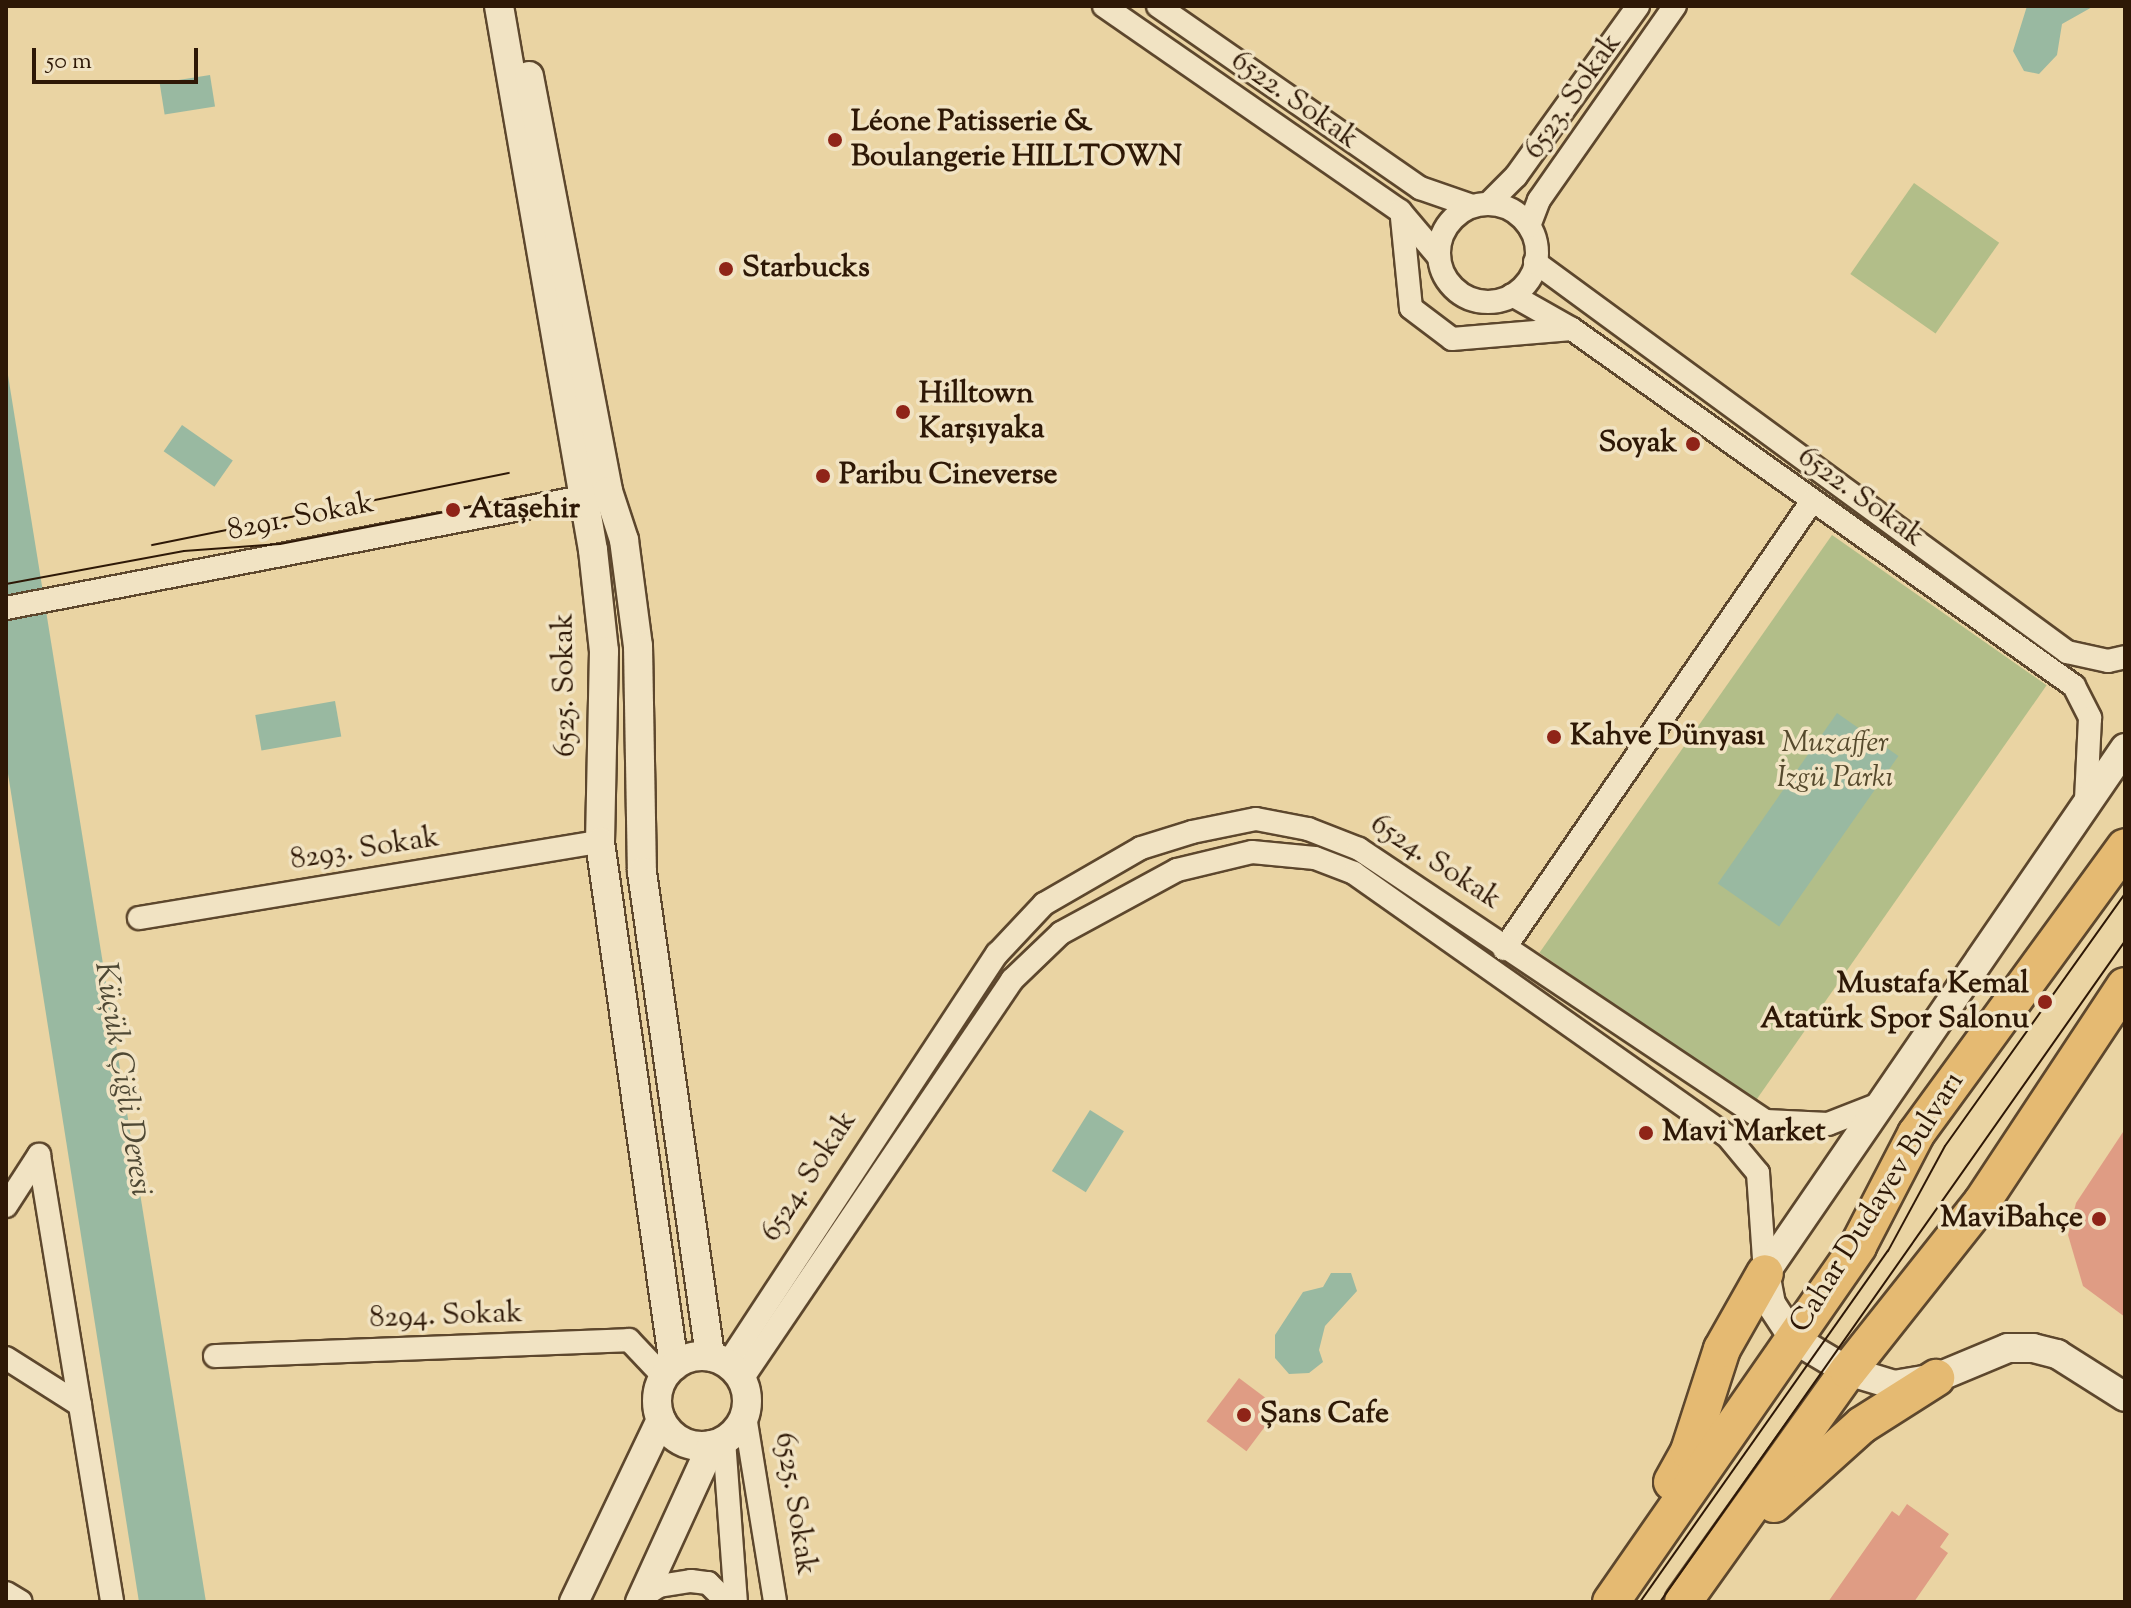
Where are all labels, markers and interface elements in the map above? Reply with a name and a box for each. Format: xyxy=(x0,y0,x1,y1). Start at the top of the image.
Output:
street label: 6523. Sokak xyxy=(1517,27,1631,167)
scale bar xyxy=(36,32,202,82)
street label: 6522. Sokak xyxy=(1223,44,1365,158)
text: 50 m xyxy=(46,45,92,79)
place label: Léone Patisserie & Boulangerie HILLTOWN xyxy=(851,105,1182,176)
marker: Léone Patisserie & Boulangerie HILLTOWN xyxy=(826,131,844,149)
place label: Starbucks xyxy=(742,251,870,287)
marker: Starbucks xyxy=(717,260,735,278)
place label: Hilltown Karşıyaka xyxy=(919,377,1044,448)
marker: Hilltown Karşıyaka xyxy=(894,403,912,421)
place label: Soyak xyxy=(1598,426,1677,462)
marker: Soyak xyxy=(1684,435,1702,453)
street label: 6522. Sokak xyxy=(1790,440,1930,556)
place label: Paribu Cineverse xyxy=(839,458,1058,494)
marker: Paribu Cineverse xyxy=(814,467,832,485)
street label: 8291. Sokak xyxy=(225,486,377,550)
place label: Ataşehir xyxy=(469,492,580,528)
marker: Ataşehir xyxy=(444,501,462,519)
street label: 6525. Sokak xyxy=(547,613,585,757)
place label: Kahve Dünyası xyxy=(1570,719,1765,755)
park label: Muzaffer İzgü Parkı xyxy=(1777,726,1893,796)
marker: Kahve Dünyası xyxy=(1545,728,1563,746)
street label: 6524. Sokak xyxy=(1363,807,1507,919)
street label: 8293. Sokak xyxy=(288,820,442,880)
water label: Küçük Çiğli Deresi xyxy=(85,959,159,1199)
place label: Mustafa Kemal Atatürk Spor Salonu xyxy=(1760,967,2029,1038)
marker: Mustafa Kemal Atatürk Spor Salonu xyxy=(2036,993,2054,1011)
street label: Cahar Dudayev Bulvarı xyxy=(1783,1066,1973,1340)
street label: 6524. Sokak xyxy=(754,1105,866,1249)
place label: Mavi Market xyxy=(1662,1115,1826,1151)
marker: Mavi Market xyxy=(1637,1124,1655,1142)
place label: MaviBahçe xyxy=(1940,1201,2083,1237)
marker: MaviBahçe xyxy=(2090,1210,2108,1228)
street label: 8294. Sokak xyxy=(369,1296,523,1338)
place label: Şans Cafe xyxy=(1260,1397,1389,1433)
marker: Şans Cafe xyxy=(1235,1406,1253,1424)
street label: 6525. Sokak xyxy=(765,1430,823,1578)

